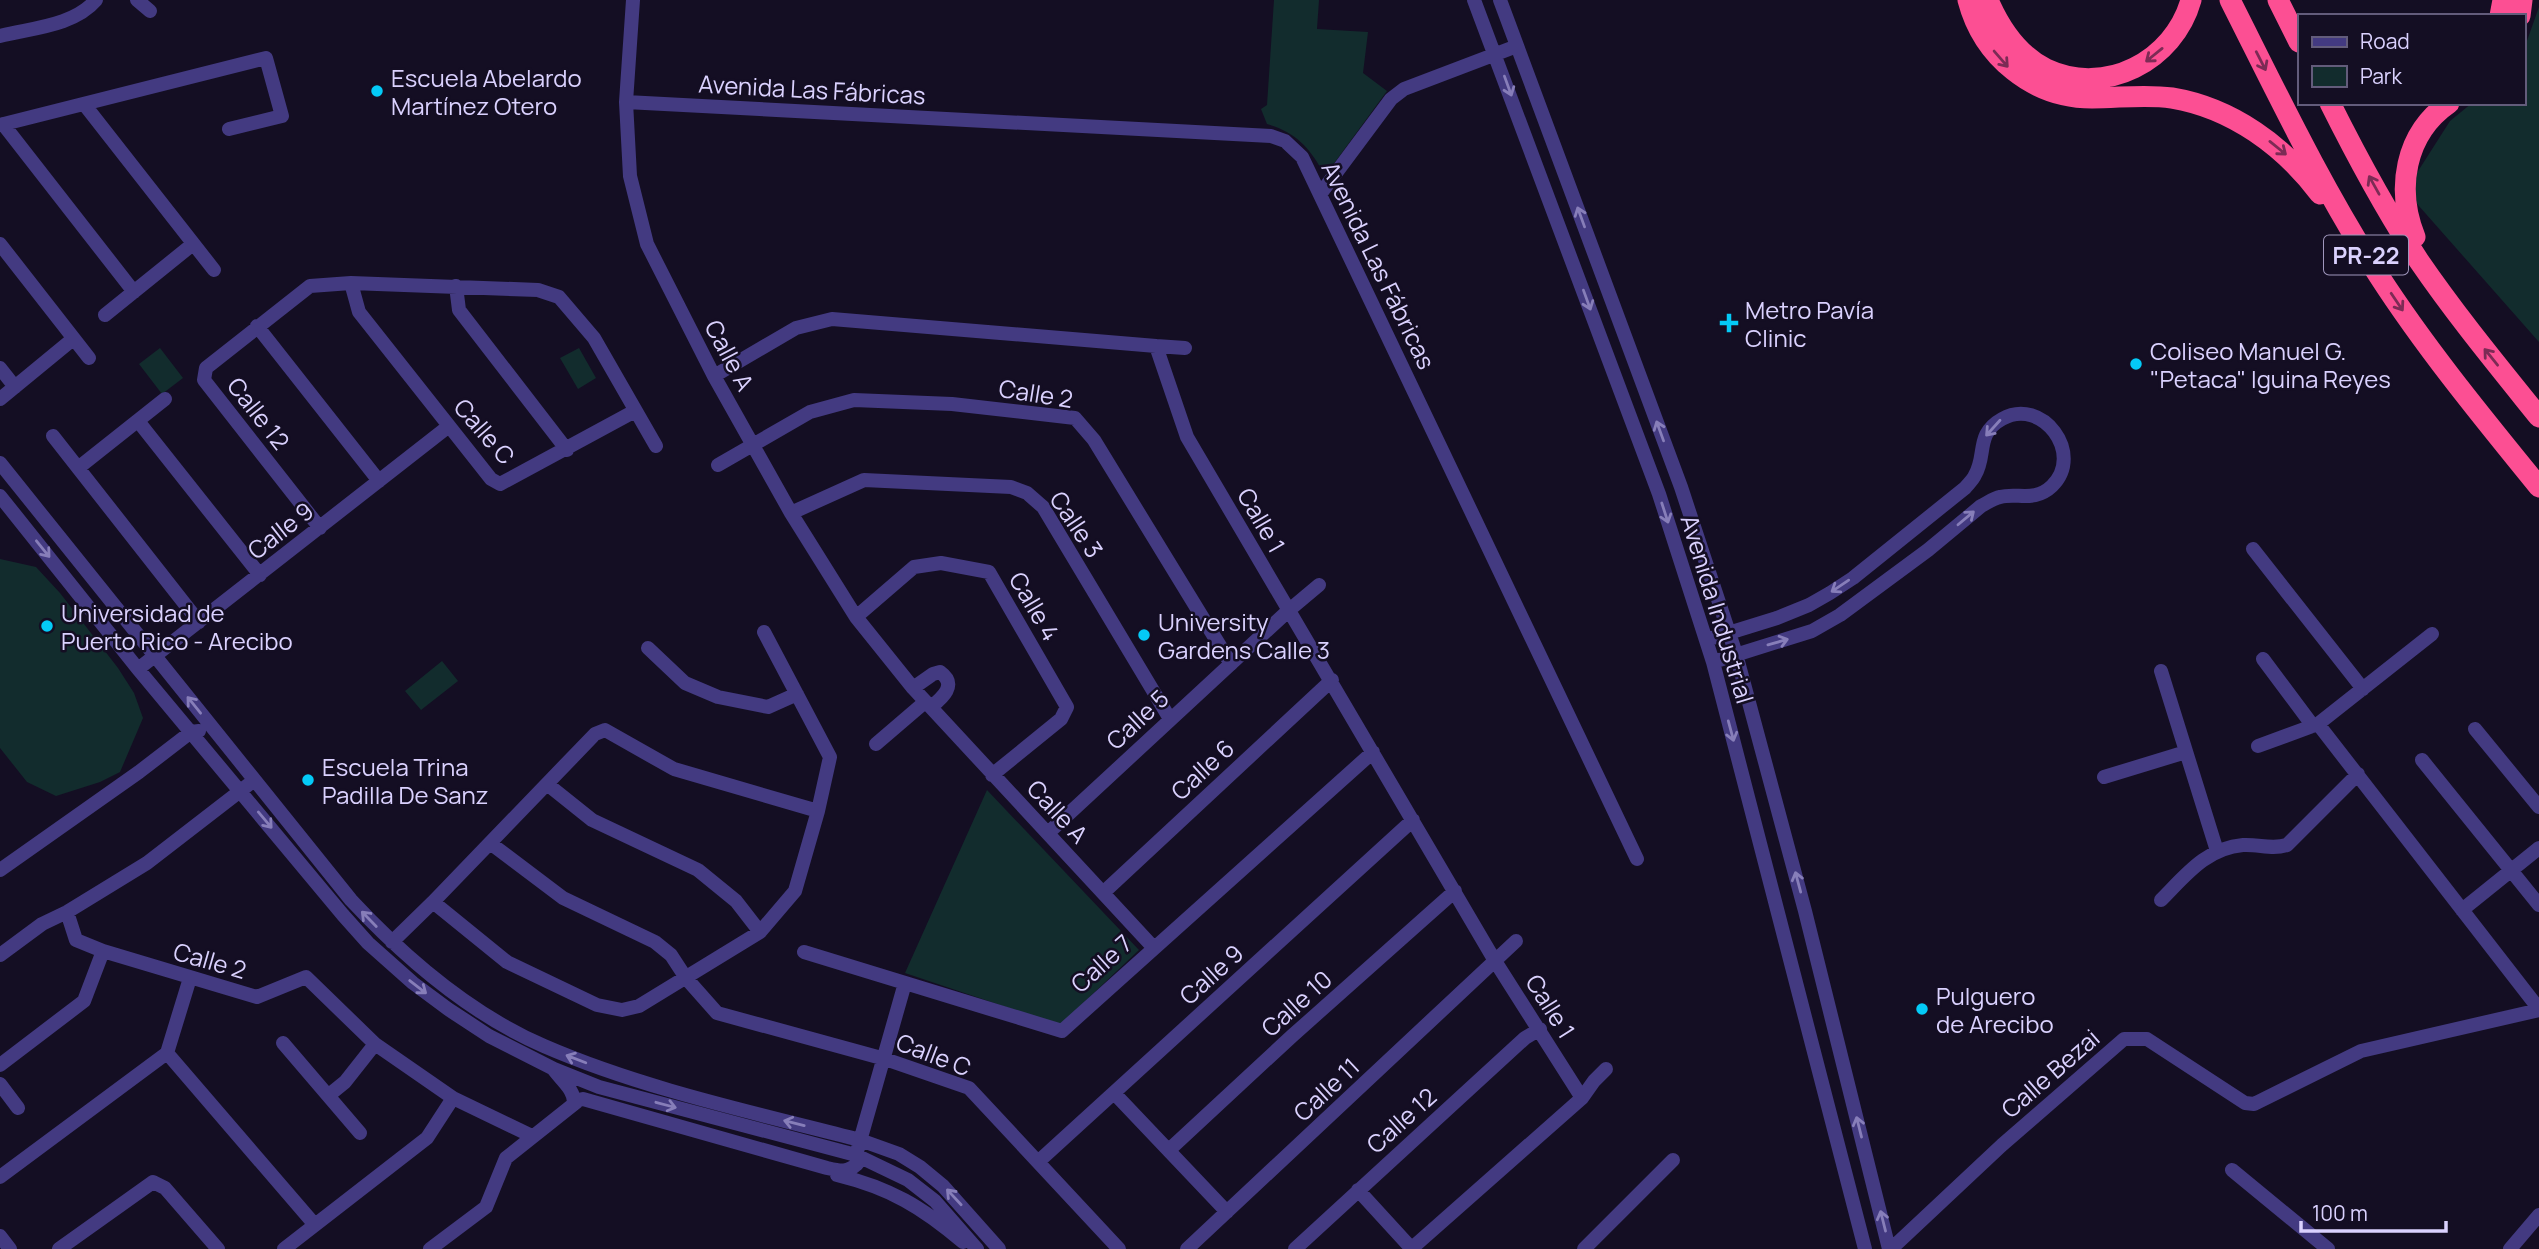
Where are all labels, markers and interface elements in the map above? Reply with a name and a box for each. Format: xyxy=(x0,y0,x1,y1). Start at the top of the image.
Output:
legend xyxy=(2298,14,2525,105)
text: Road xyxy=(2360,27,2410,55)
one-way arrow xyxy=(2145,48,2163,63)
one-way arrow xyxy=(1993,50,2009,68)
one-way arrow xyxy=(2255,50,2269,71)
place label: Escuela Abelardo Martínez Otero xyxy=(391,61,582,122)
text: Park xyxy=(2360,62,2402,90)
street label: Avenida Las Fábricas xyxy=(698,67,926,111)
one-way arrow xyxy=(1503,75,1515,97)
marker: Escuela Abelardo Martínez Otero xyxy=(369,83,385,99)
one-way arrow xyxy=(2268,141,2286,156)
street label: Avenida Las Fábricas xyxy=(1314,156,1444,374)
one-way arrow xyxy=(2366,175,2380,196)
one-way arrow xyxy=(1573,207,1586,229)
road number: PR-22 xyxy=(2324,236,2408,274)
one-way arrow xyxy=(1582,288,1594,310)
one-way arrow xyxy=(2389,292,2404,311)
place label: Metro Pavía Clinic xyxy=(1745,293,1874,354)
marker: Metro Pavía Clinic xyxy=(1719,313,1739,333)
street label: Calle A xyxy=(698,314,762,396)
place label: Coliseo Manuel G. "Petaca" Iguina Reyes xyxy=(2150,334,2391,395)
one-way arrow xyxy=(2483,349,2498,367)
marker: Coliseo Manuel G. "Petaca" Iguina Reyes xyxy=(2128,356,2144,372)
street label: Calle 12 xyxy=(220,370,298,456)
street label: Calle 2 xyxy=(997,371,1075,415)
street label: Calle C xyxy=(447,391,523,471)
one-way arrow xyxy=(1985,419,2002,436)
one-way arrow xyxy=(1652,420,1665,442)
street label: Calle 1 xyxy=(1230,481,1294,559)
street label: Calle 3 xyxy=(1043,484,1111,564)
street label: Calle 9 xyxy=(240,494,320,566)
one-way arrow xyxy=(1660,502,1672,524)
one-way arrow xyxy=(1957,510,1975,525)
street label: Avenida Industrial xyxy=(1674,511,1762,707)
one-way arrow xyxy=(35,540,50,558)
street label: Calle 4 xyxy=(1002,565,1068,647)
one-way arrow xyxy=(1831,580,1851,594)
place label: Universidad de Puerto Rico - Arecibo xyxy=(61,596,293,657)
place label: University Gardens Calle 3 xyxy=(1158,605,1330,666)
marker: Universidad de Puerto Rico - Arecibo xyxy=(39,618,55,634)
marker: University Gardens Calle 3 xyxy=(1136,627,1152,643)
one-way arrow xyxy=(1767,635,1789,648)
street label: Calle 5 xyxy=(1099,682,1175,756)
one-way arrow xyxy=(186,697,202,715)
one-way arrow xyxy=(1725,719,1738,742)
street label: Calle 6 xyxy=(1163,731,1241,807)
place label: Escuela Trina Padilla De Sanz xyxy=(322,750,488,811)
marker: Escuela Trina Padilla De Sanz xyxy=(300,772,316,788)
street label: Calle A xyxy=(1020,772,1096,850)
one-way arrow xyxy=(257,810,272,828)
one-way arrow xyxy=(1790,871,1803,893)
one-way arrow xyxy=(360,911,377,928)
street label: Calle 7 xyxy=(1063,926,1139,1000)
street label: Calle 2 xyxy=(170,934,250,986)
street label: Calle 9 xyxy=(1172,936,1250,1012)
street label: Calle 10 xyxy=(1254,962,1338,1044)
street label: Calle 1 xyxy=(1518,968,1584,1044)
one-way arrow xyxy=(409,979,427,994)
place label: Pulguero de Arecibo xyxy=(1936,979,2054,1040)
marker: Pulguero de Arecibo xyxy=(1914,1001,1930,1017)
street label: Calle Bezai xyxy=(1994,1021,2106,1125)
street label: Calle C xyxy=(892,1025,976,1083)
street label: Calle 11 xyxy=(1286,1050,1366,1128)
one-way arrow xyxy=(565,1051,587,1064)
street label: Calle 12 xyxy=(1359,1080,1443,1160)
one-way arrow xyxy=(654,1099,676,1112)
one-way arrow xyxy=(783,1116,806,1129)
one-way arrow xyxy=(1852,1116,1865,1139)
one-way arrow xyxy=(946,1189,963,1206)
scale bar xyxy=(2301,1190,2446,1234)
text: 100 m xyxy=(2312,1199,2368,1227)
one-way arrow xyxy=(1876,1210,1889,1233)

